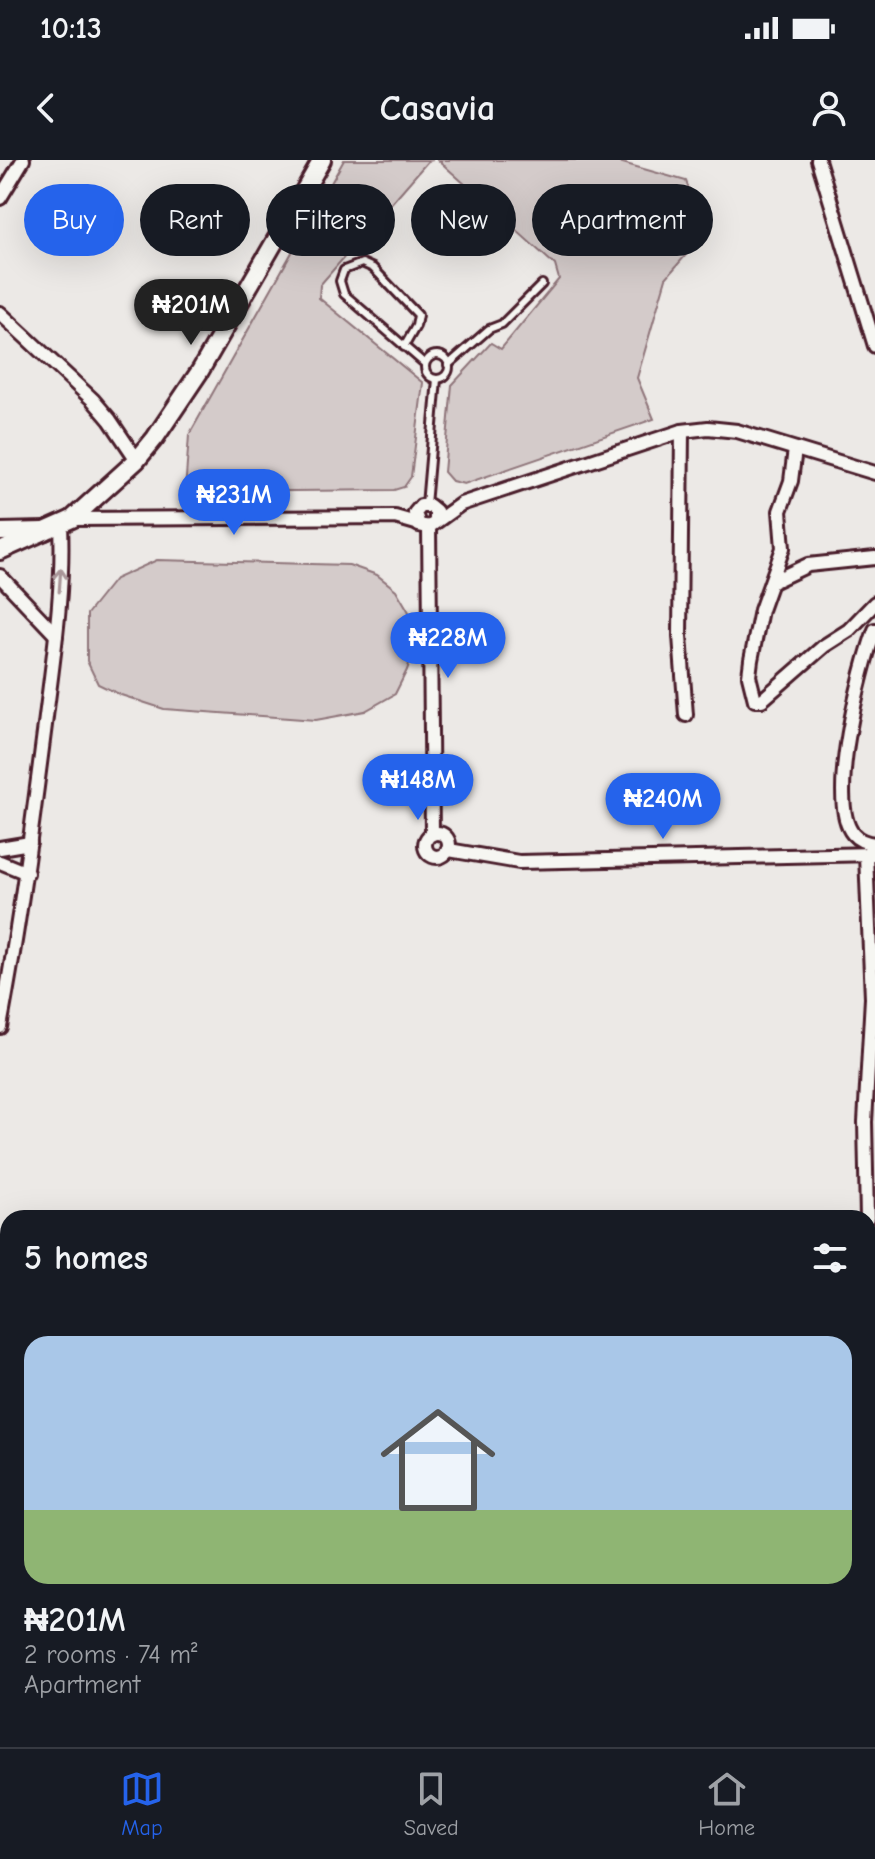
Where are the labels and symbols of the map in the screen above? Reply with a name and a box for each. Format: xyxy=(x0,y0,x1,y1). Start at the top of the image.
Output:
pin: ₦201M xyxy=(135,279,247,347)
pin: ₦231M xyxy=(178,469,290,537)
one-way arrow xyxy=(53,567,68,594)
pin: ₦228M xyxy=(392,612,504,680)
pin: ₦148M xyxy=(362,754,474,822)
pin: ₦240M xyxy=(607,773,719,841)

